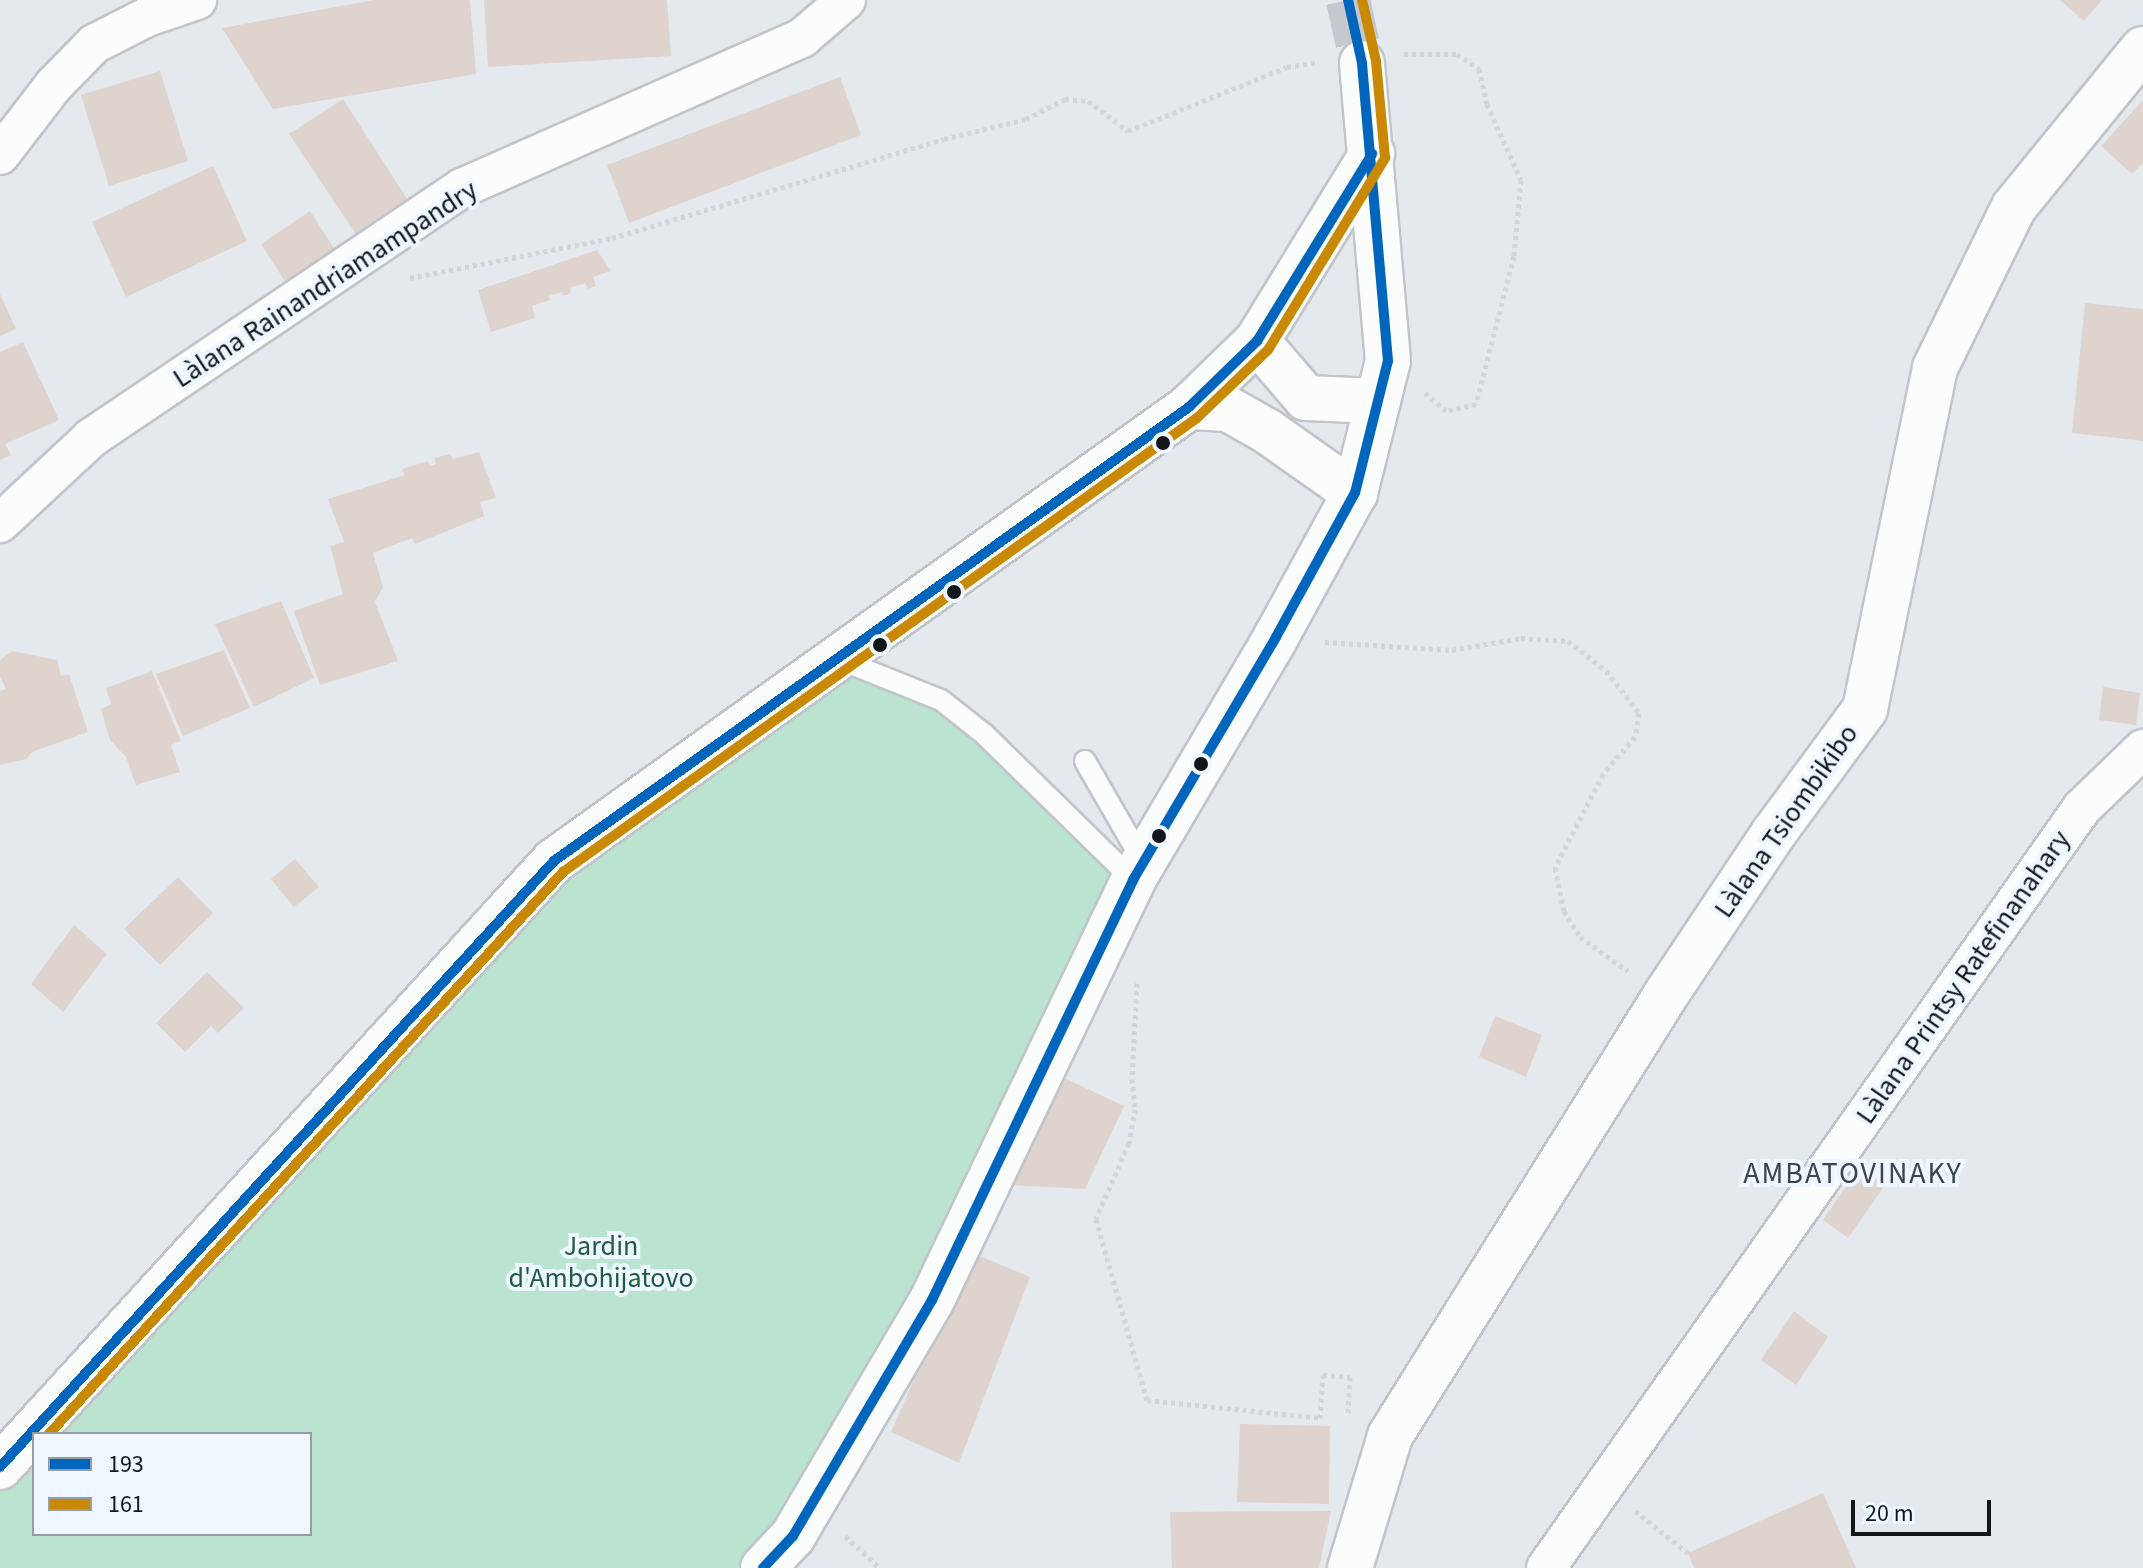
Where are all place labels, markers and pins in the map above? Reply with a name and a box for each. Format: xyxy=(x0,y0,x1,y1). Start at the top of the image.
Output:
unlabelled marker xyxy=(1155,435,1171,451)
unlabelled marker xyxy=(946,584,962,600)
unlabelled marker xyxy=(872,637,888,653)
unlabelled marker xyxy=(1193,756,1209,772)
unlabelled marker xyxy=(1151,828,1167,844)

